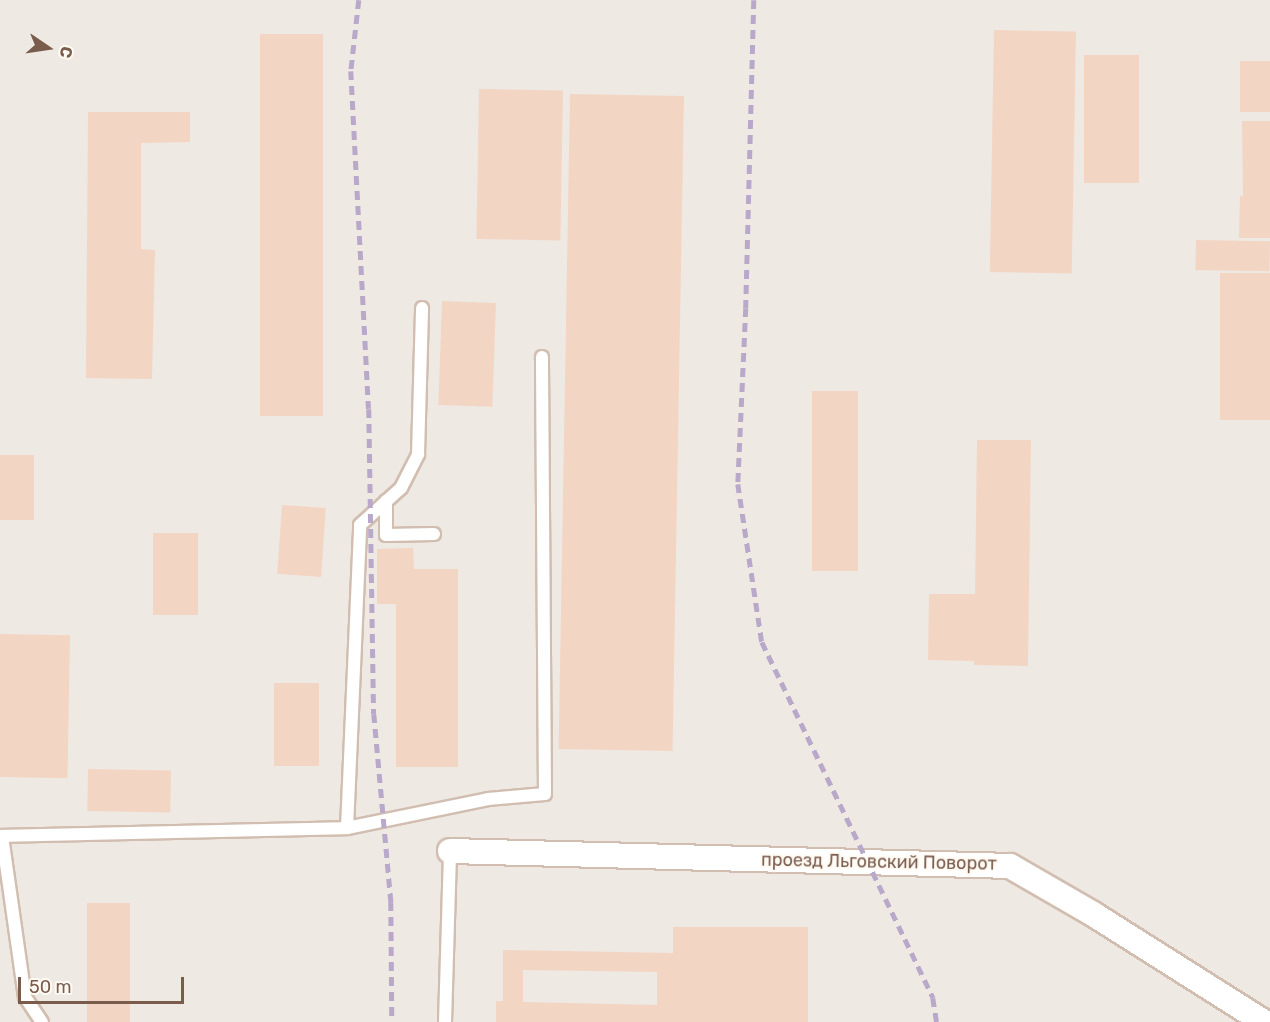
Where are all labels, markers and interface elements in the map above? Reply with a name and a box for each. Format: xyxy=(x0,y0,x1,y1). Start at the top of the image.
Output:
north arrow xyxy=(18,18,78,78)
text: С xyxy=(56,45,77,60)
street label: проезд Льговский Поворот xyxy=(761,849,997,875)
scale bar xyxy=(21,965,188,1003)
text: 50 m xyxy=(29,976,72,998)

